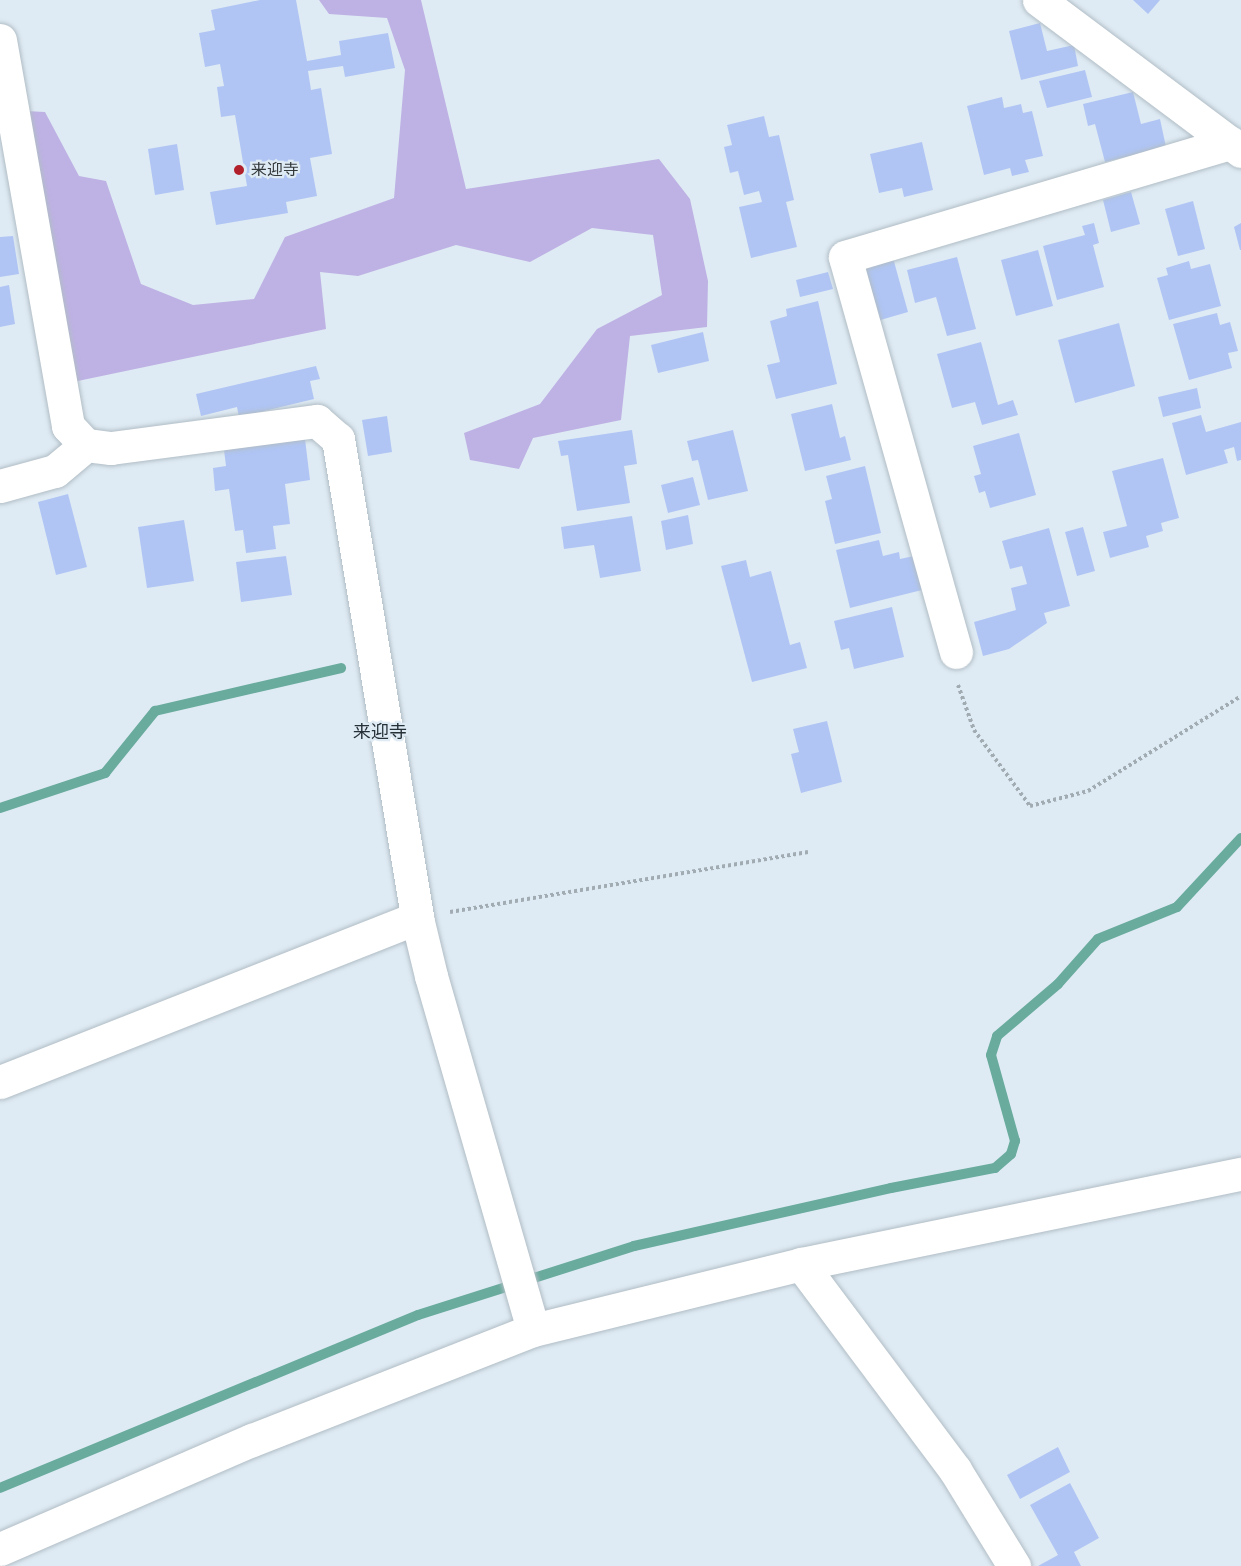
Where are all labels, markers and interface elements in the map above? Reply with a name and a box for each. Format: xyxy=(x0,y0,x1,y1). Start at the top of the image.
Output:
place label: 来迎寺 xyxy=(251,160,299,180)
marker: 来迎寺 xyxy=(232,163,246,177)
district label: 来迎寺 xyxy=(353,721,407,743)

